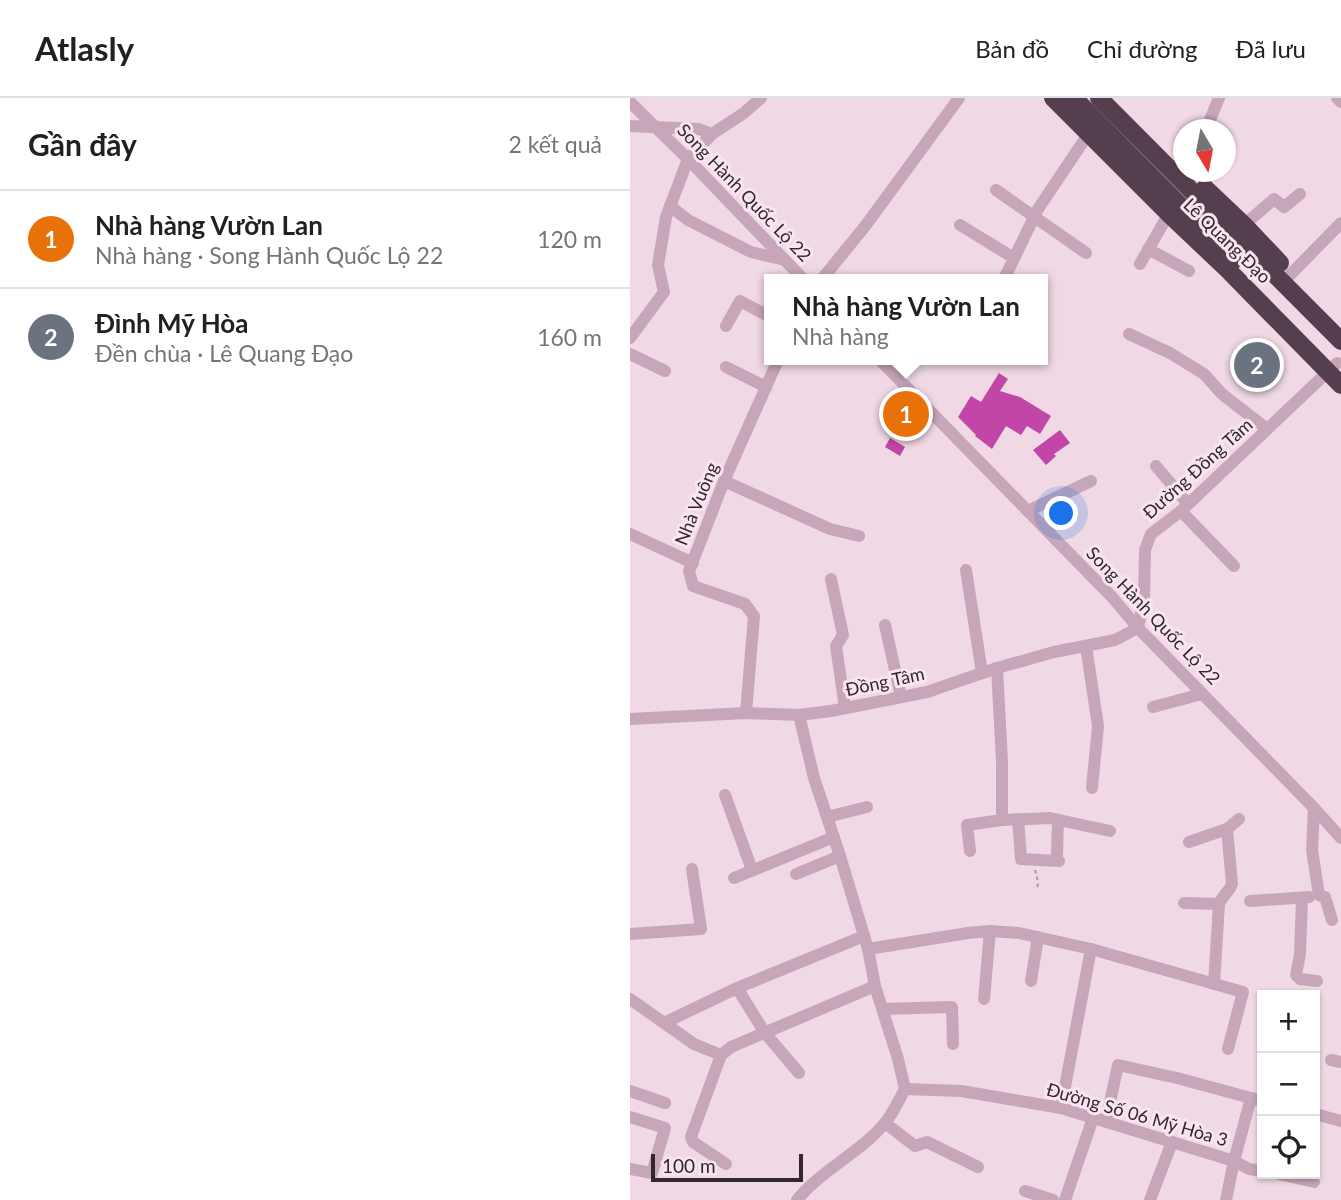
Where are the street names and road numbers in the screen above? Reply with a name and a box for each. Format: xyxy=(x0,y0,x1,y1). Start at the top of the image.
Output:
street label: Song Hành Quốc Lộ 22 xyxy=(673,119,816,266)
street label: Lê Quang Đạo xyxy=(1180,193,1276,287)
street label: Đường Đồng Tâm xyxy=(1138,413,1257,523)
street label: Nhà Vuông xyxy=(669,459,723,548)
street label: Song Hành Quốc Lộ 22 xyxy=(1082,542,1225,689)
street label: Đồng Tâm xyxy=(843,662,926,700)
street label: Đường Số 06 Mỹ Hòa 3 xyxy=(1044,1078,1231,1150)

